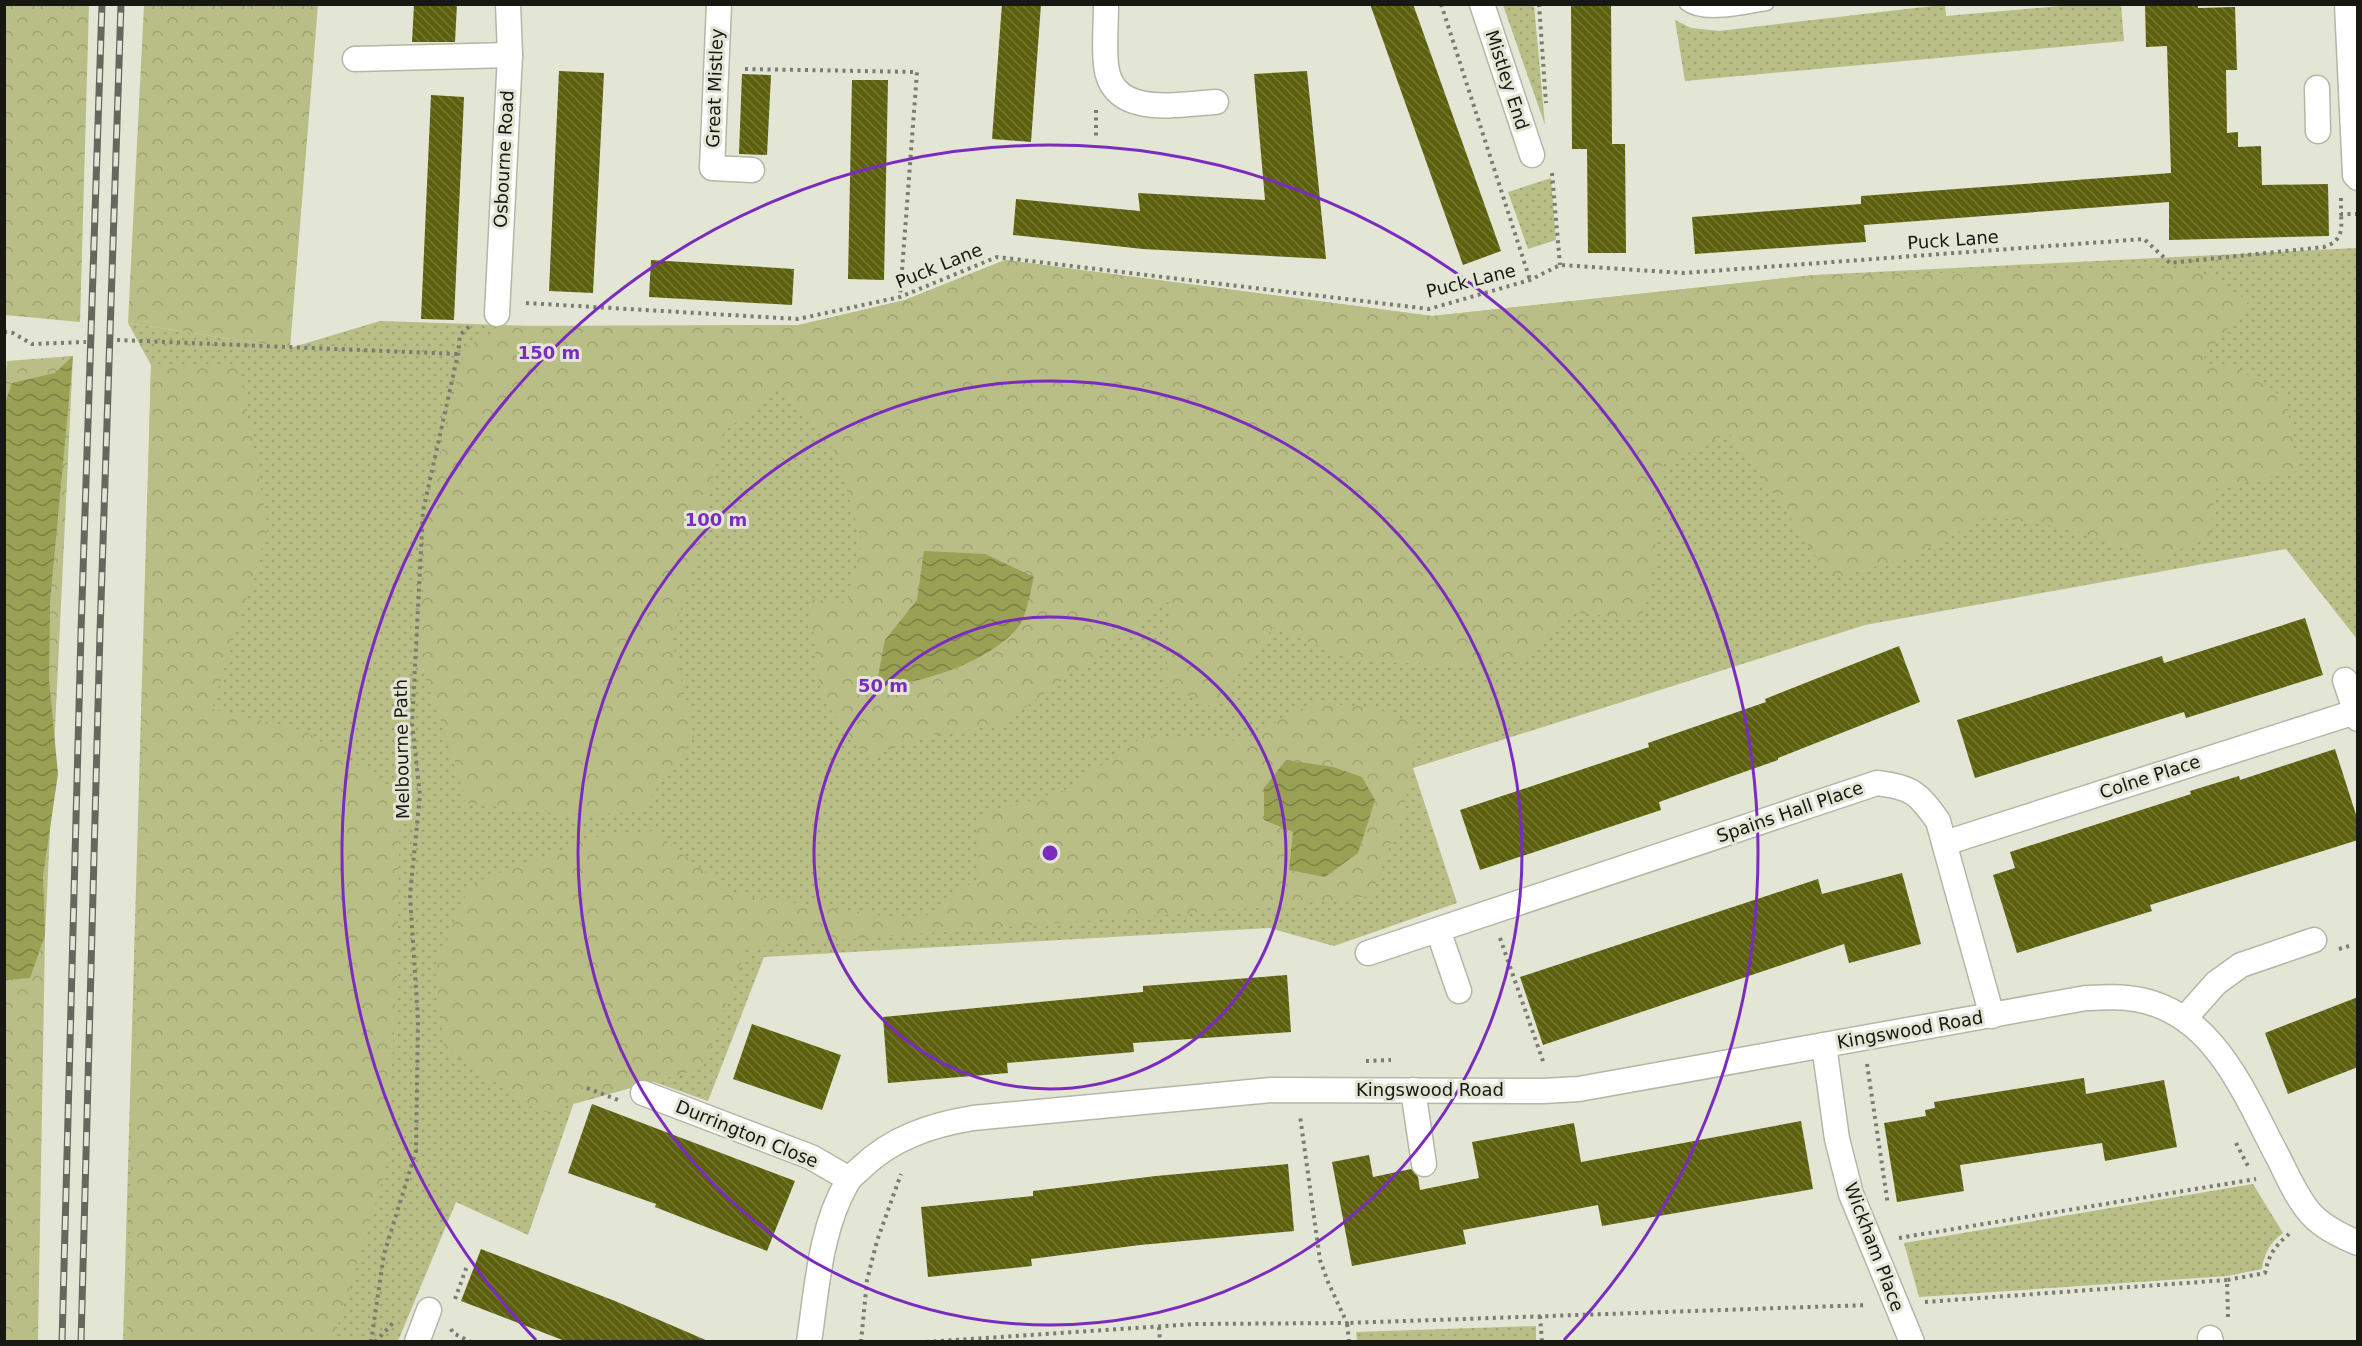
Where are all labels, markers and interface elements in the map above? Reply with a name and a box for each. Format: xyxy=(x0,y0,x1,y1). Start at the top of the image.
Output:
street label: Mistley End xyxy=(1481,27,1533,132)
street label: Great Mistley xyxy=(702,28,727,148)
street label: Osbourne Road xyxy=(489,90,518,228)
street label: Puck Lane xyxy=(1907,226,1999,253)
street label: Puck Lane xyxy=(892,239,985,292)
street label: Puck Lane xyxy=(1424,259,1518,302)
text: 150 m xyxy=(518,342,580,363)
text: 100 m xyxy=(685,509,747,530)
text: 50 m xyxy=(858,675,908,696)
street label: Melbourne Path xyxy=(390,679,413,819)
street label: Colne Place xyxy=(2097,750,2203,803)
street label: Spains Hall Place xyxy=(1714,777,1866,846)
centre of rings xyxy=(1040,843,1060,863)
street label: Kingswood Road xyxy=(1835,1006,1985,1053)
street label: Kingswood Road xyxy=(1356,1079,1504,1100)
street label: Durrington Close xyxy=(673,1095,822,1172)
street label: Wickham Place xyxy=(1840,1179,1909,1314)

